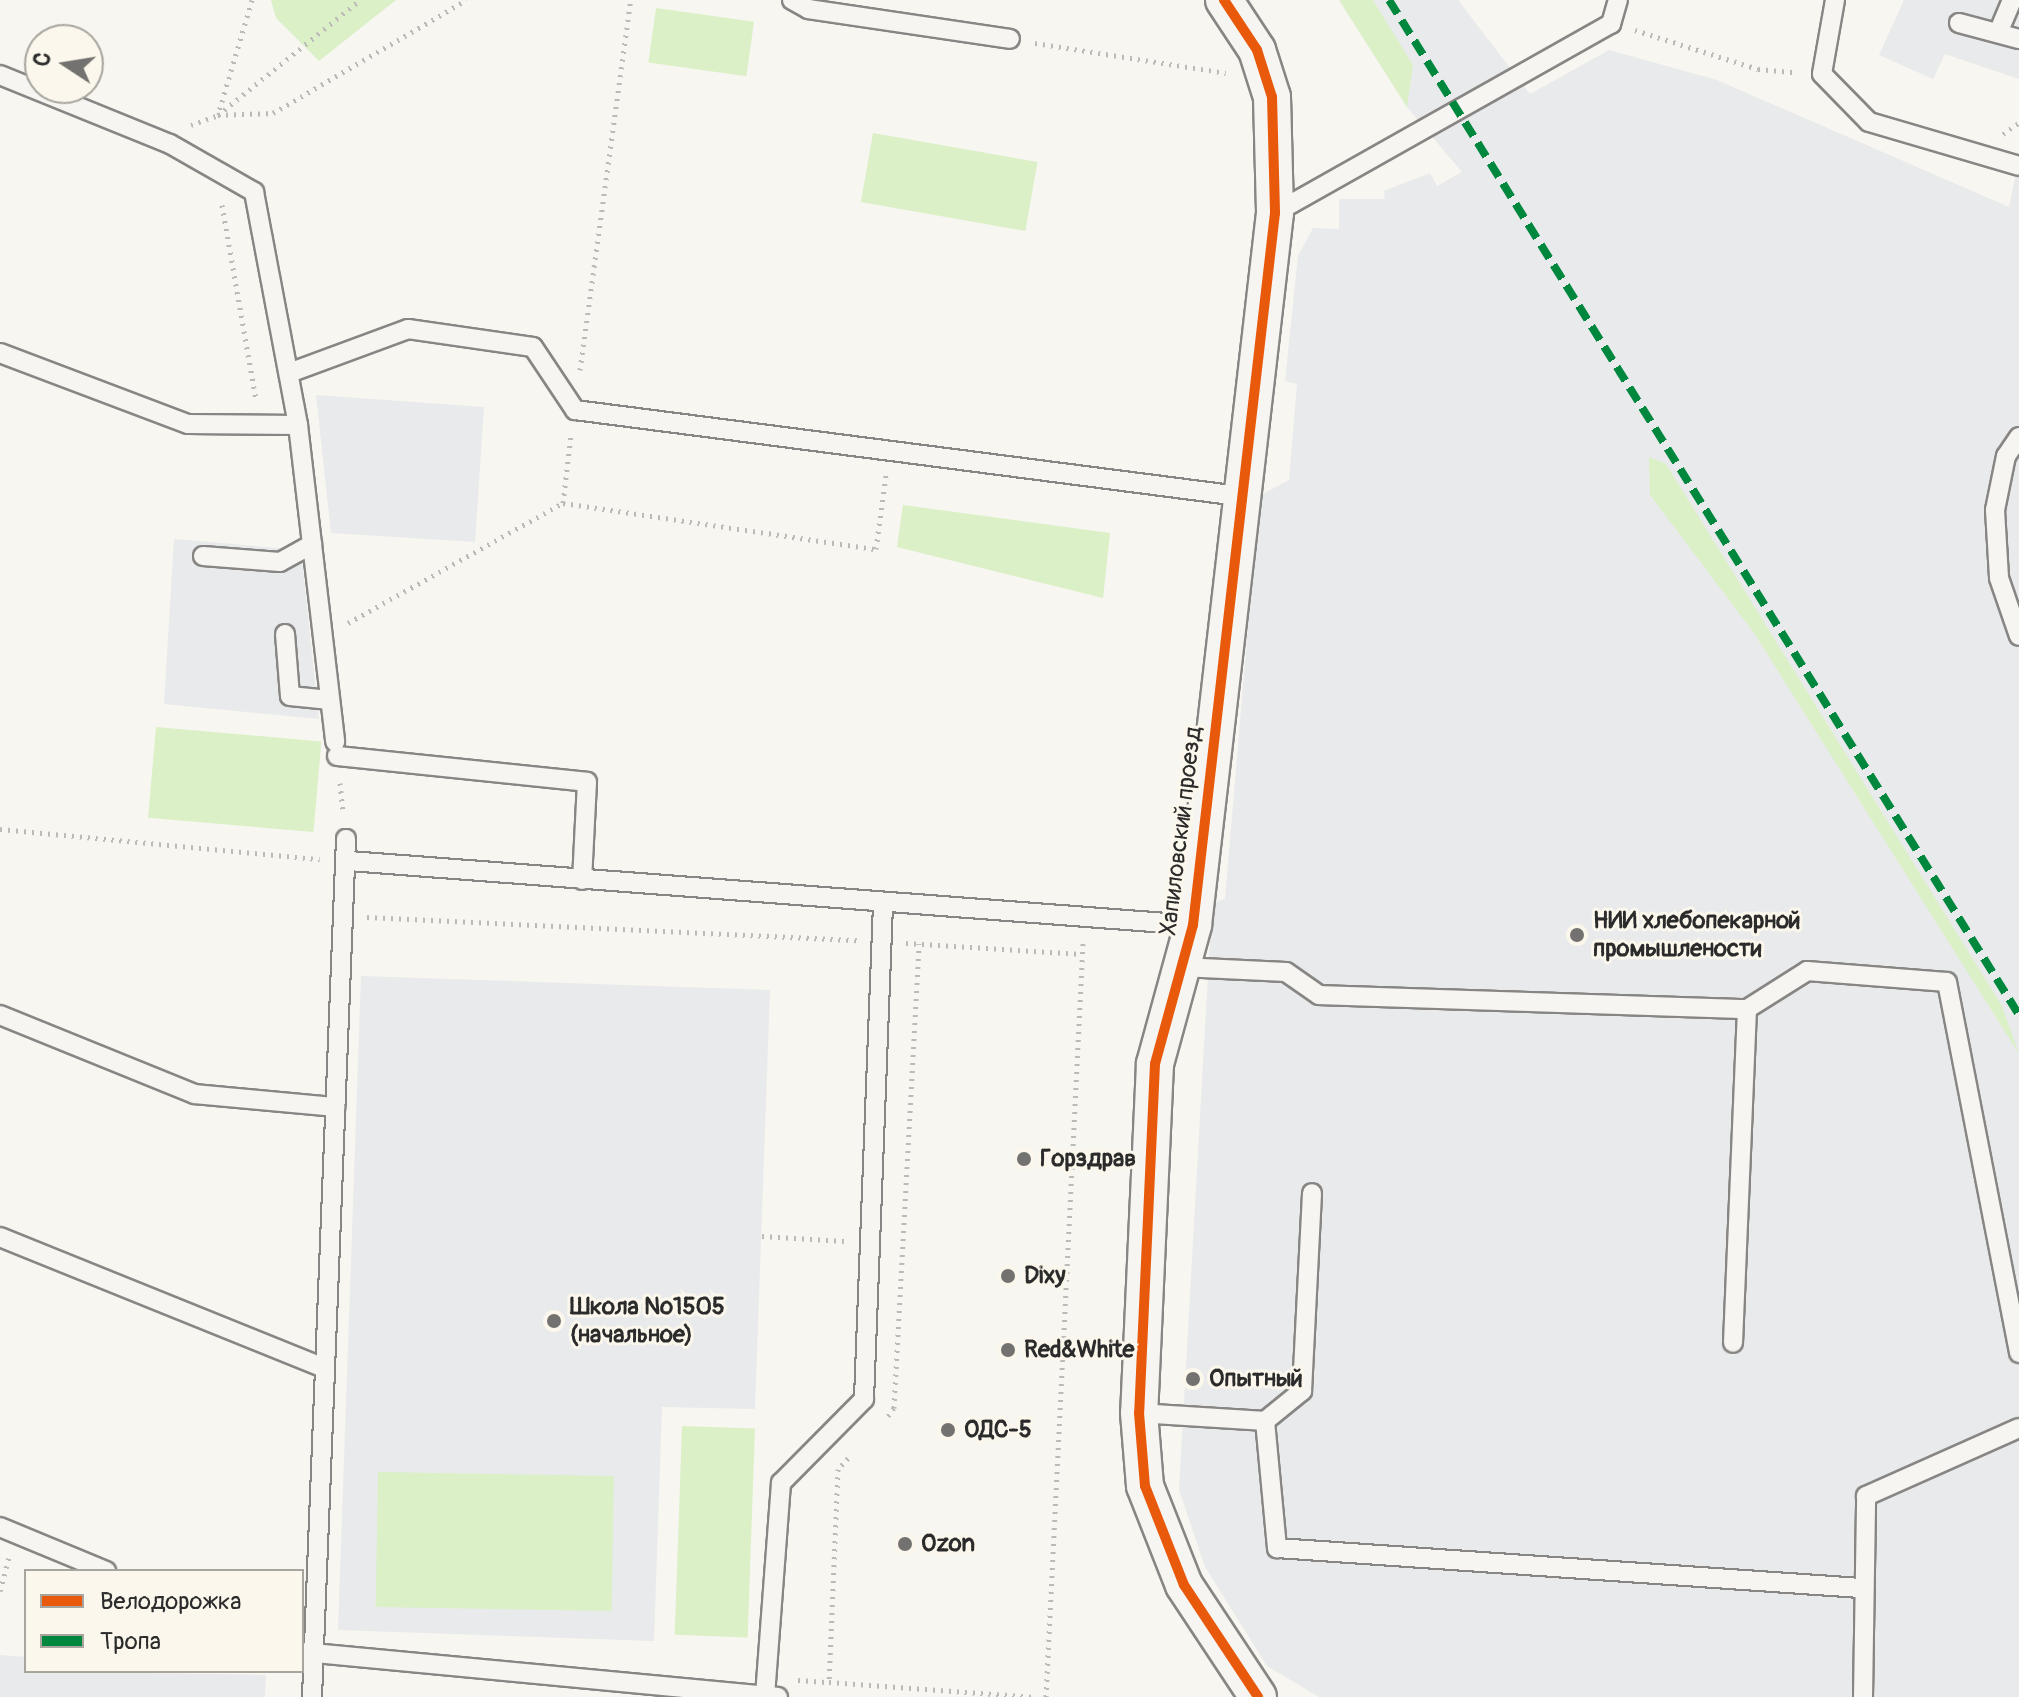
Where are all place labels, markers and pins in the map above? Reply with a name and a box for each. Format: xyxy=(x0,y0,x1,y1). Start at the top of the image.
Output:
place label: НИИ хлебопекарной промышлености xyxy=(1593,907,1801,963)
marker: НИИ хлебопекарной промышлености xyxy=(1568,926,1586,944)
place label: Горздрав xyxy=(1040,1145,1136,1173)
marker: Горздрав xyxy=(1015,1150,1033,1168)
place label: Dixy xyxy=(1024,1262,1066,1290)
marker: Dixy xyxy=(999,1267,1017,1285)
place label: Школа №1505 (начальное) xyxy=(570,1293,725,1349)
marker: Школа №1505 (начальное) xyxy=(545,1312,563,1330)
place label: Red&White xyxy=(1024,1336,1134,1364)
marker: Red&White xyxy=(999,1341,1017,1359)
place label: Опытный xyxy=(1209,1365,1303,1393)
marker: Опытный xyxy=(1184,1370,1202,1388)
place label: ОДС-5 xyxy=(964,1416,1032,1444)
marker: ОДС-5 xyxy=(939,1421,957,1439)
place label: Ozon xyxy=(921,1530,975,1558)
marker: Ozon xyxy=(896,1535,914,1553)

